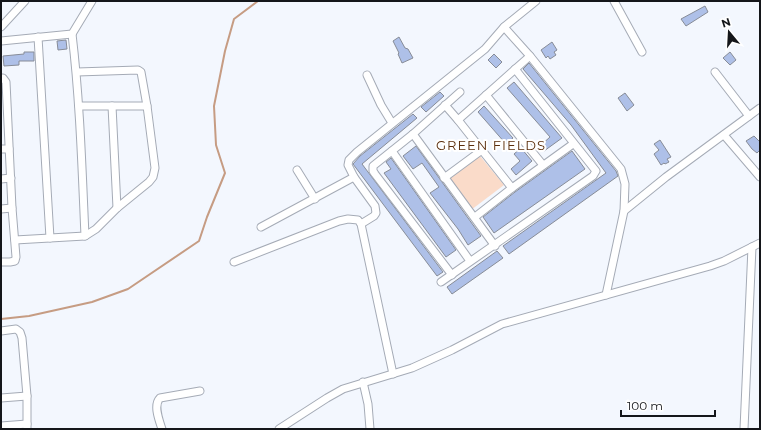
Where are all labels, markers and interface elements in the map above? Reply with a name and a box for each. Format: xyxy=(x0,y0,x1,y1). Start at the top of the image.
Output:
north arrow xyxy=(709,12,749,52)
text: N xyxy=(720,14,732,31)
district label: GREEN FIELDS xyxy=(436,137,546,153)
scale bar xyxy=(621,392,715,418)
text: 100 m xyxy=(627,398,663,413)

